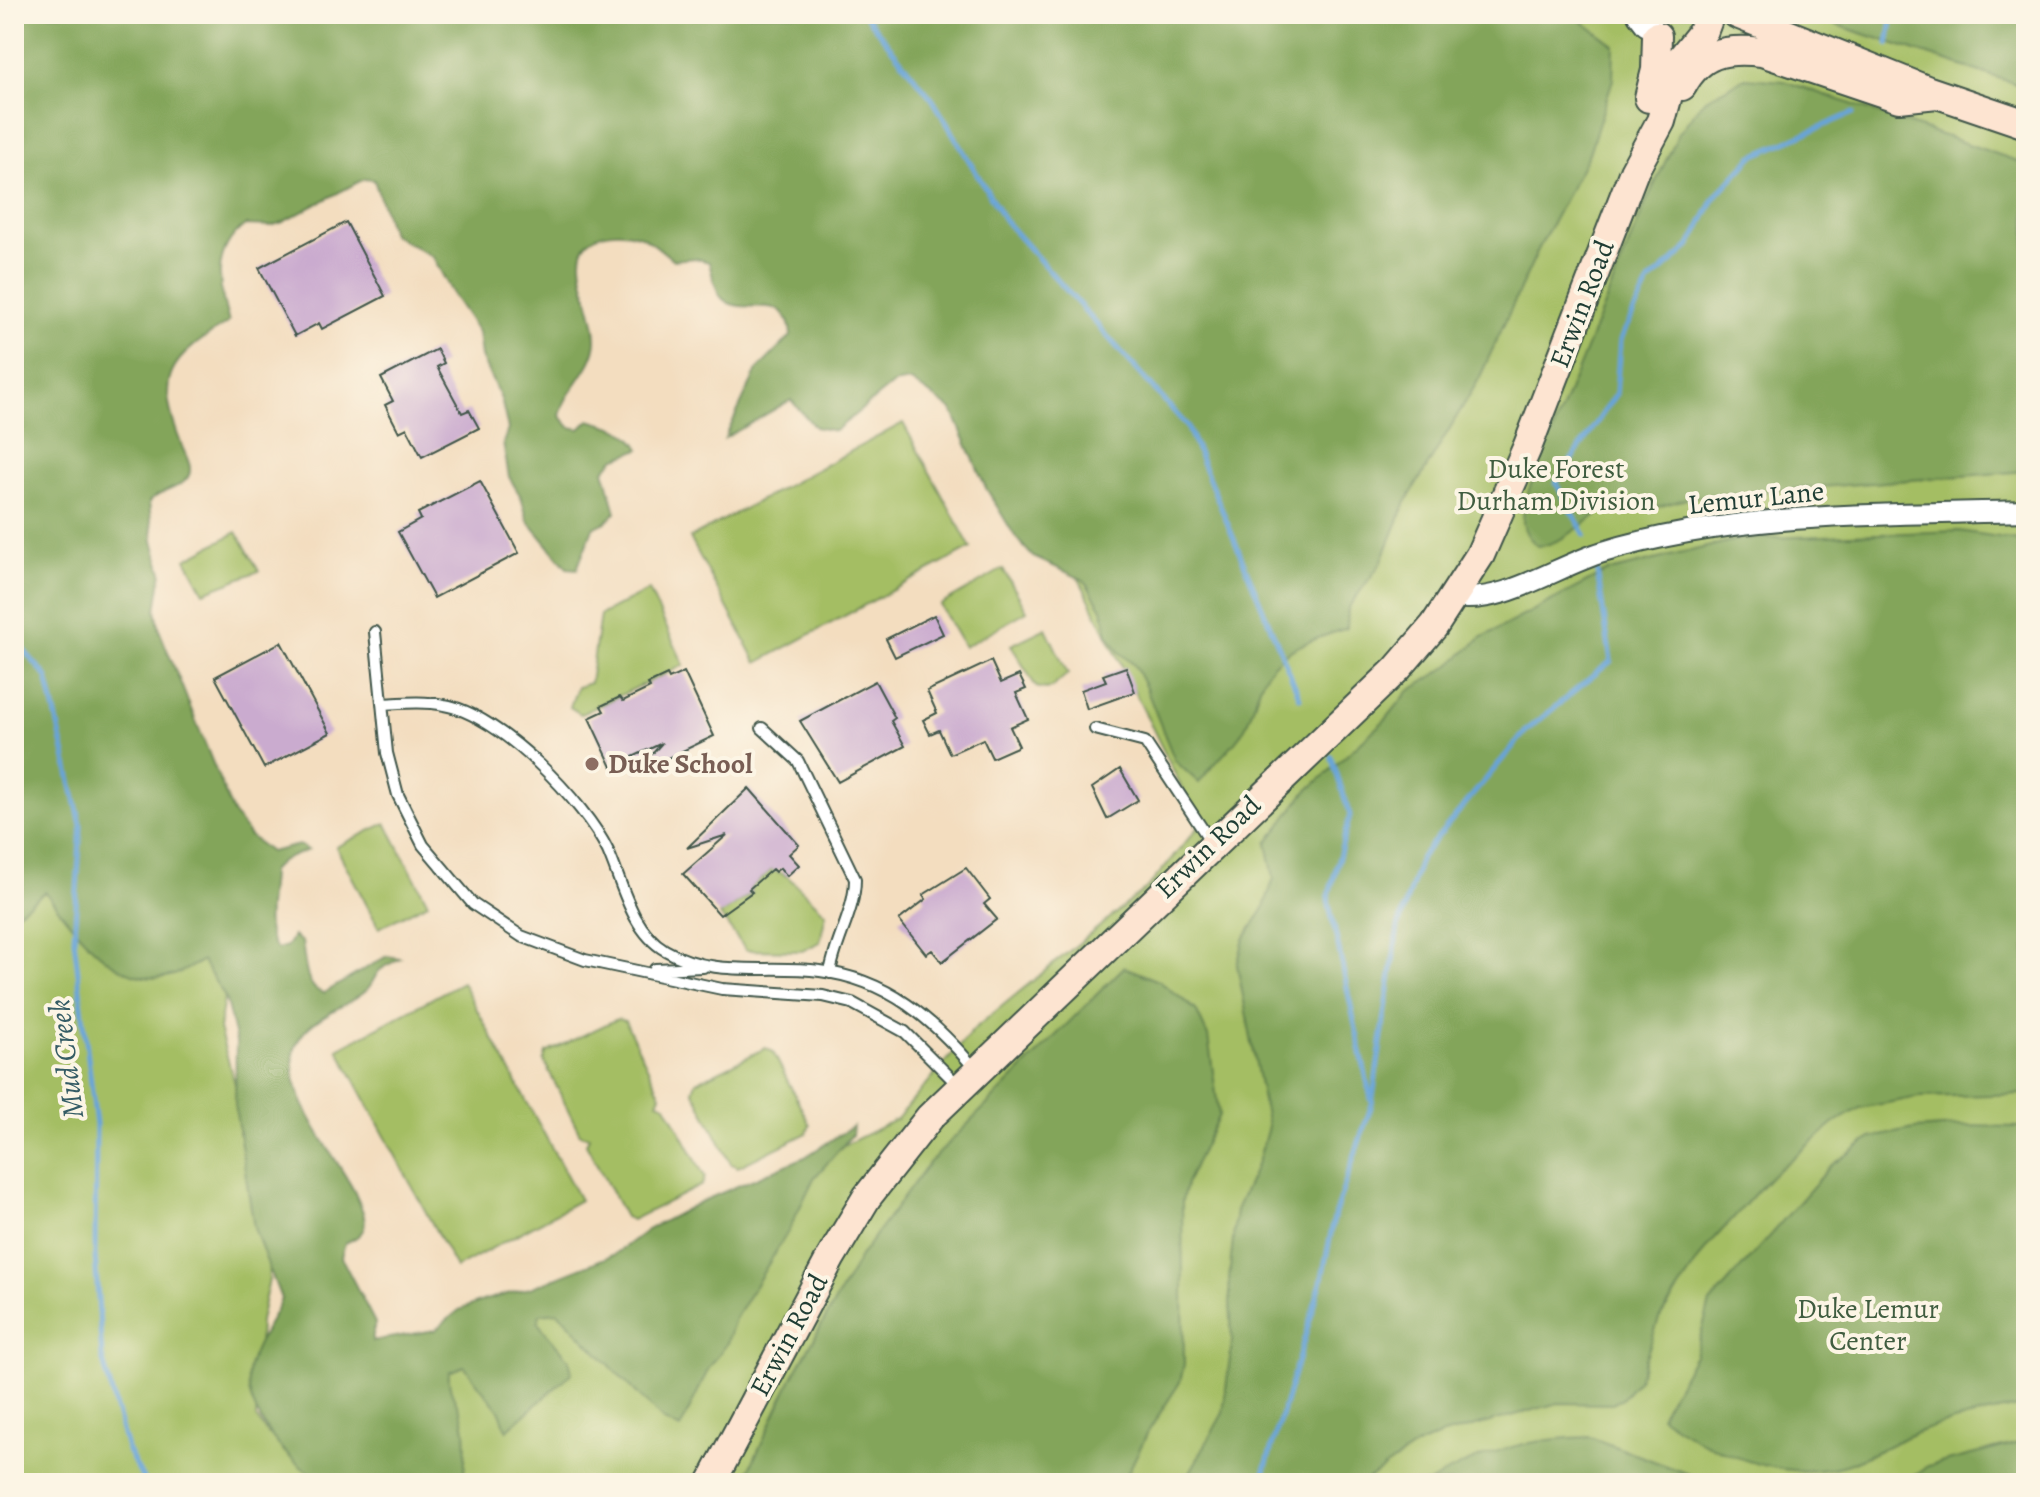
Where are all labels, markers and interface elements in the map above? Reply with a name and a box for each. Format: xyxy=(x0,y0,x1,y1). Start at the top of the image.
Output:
street label: Erwin Road xyxy=(1540,234,1624,373)
park label: Duke Forest Durham Division xyxy=(1457,450,1655,520)
street label: Lemur Lane xyxy=(1686,472,1826,524)
place label: Duke School xyxy=(608,745,753,783)
marker: Duke School xyxy=(583,755,601,773)
street label: Erwin Road xyxy=(1147,786,1270,907)
water label: Mud Creek xyxy=(39,997,93,1121)
street label: Erwin Road xyxy=(741,1266,838,1403)
park label: Duke Lemur Center xyxy=(1797,1290,1939,1360)

